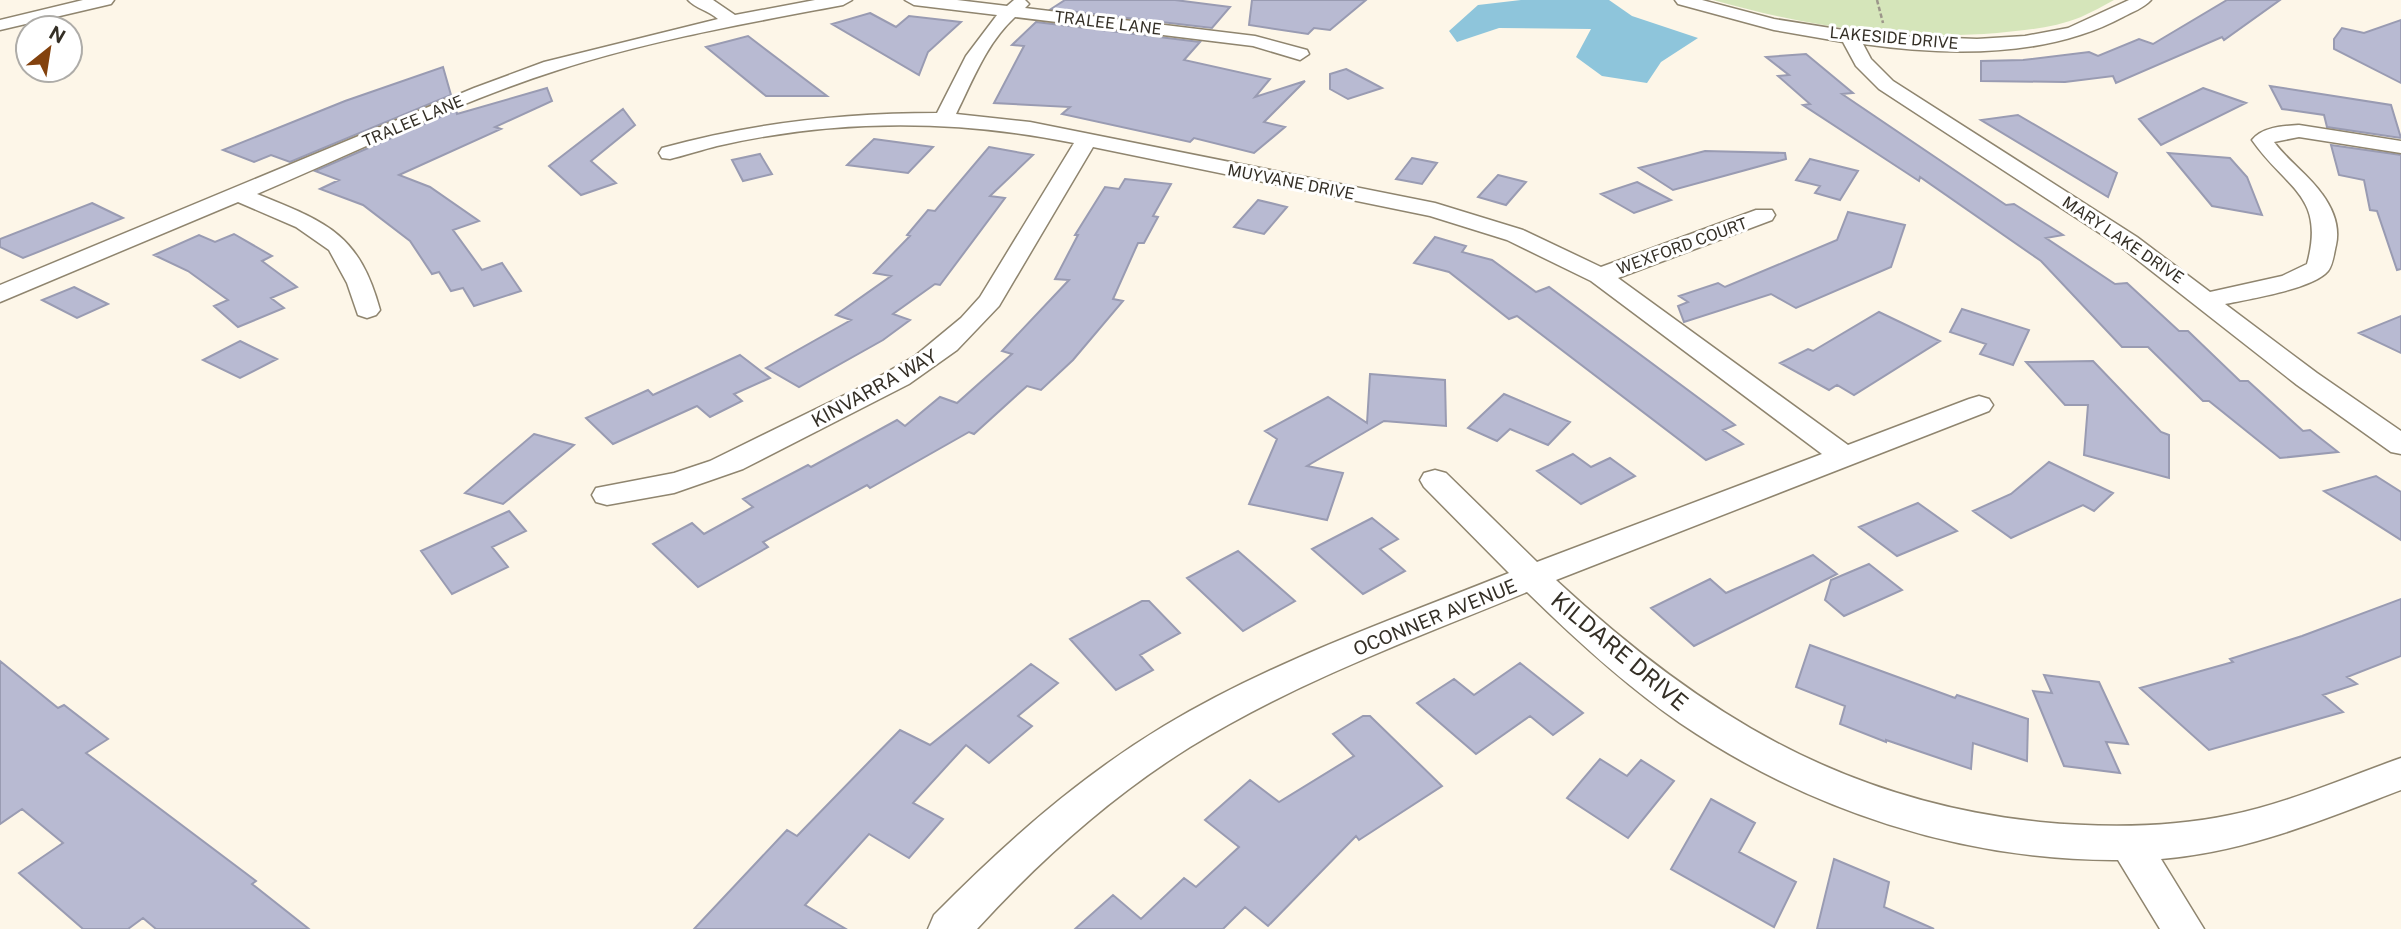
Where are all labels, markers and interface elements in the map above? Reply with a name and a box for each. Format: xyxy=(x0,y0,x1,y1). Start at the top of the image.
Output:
street label: TRALEE LANE xyxy=(1053,7,1163,39)
north arrow xyxy=(14,14,84,84)
text: N xyxy=(46,21,69,48)
street label: LAKESIDE DRIVE xyxy=(1829,23,1959,53)
street label: TRALEE LANE xyxy=(360,91,466,151)
street label: MUYVANE DRIVE xyxy=(1226,160,1356,204)
street label: MARY LAKE DRIVE xyxy=(2059,192,2187,288)
street label: WEXFORD COURT xyxy=(1614,213,1750,278)
street label: KINVARRA WAY xyxy=(808,344,941,432)
street label: OCONNER AVENUE xyxy=(1350,574,1520,660)
street label: KILDARE DRIVE xyxy=(1546,586,1694,716)

